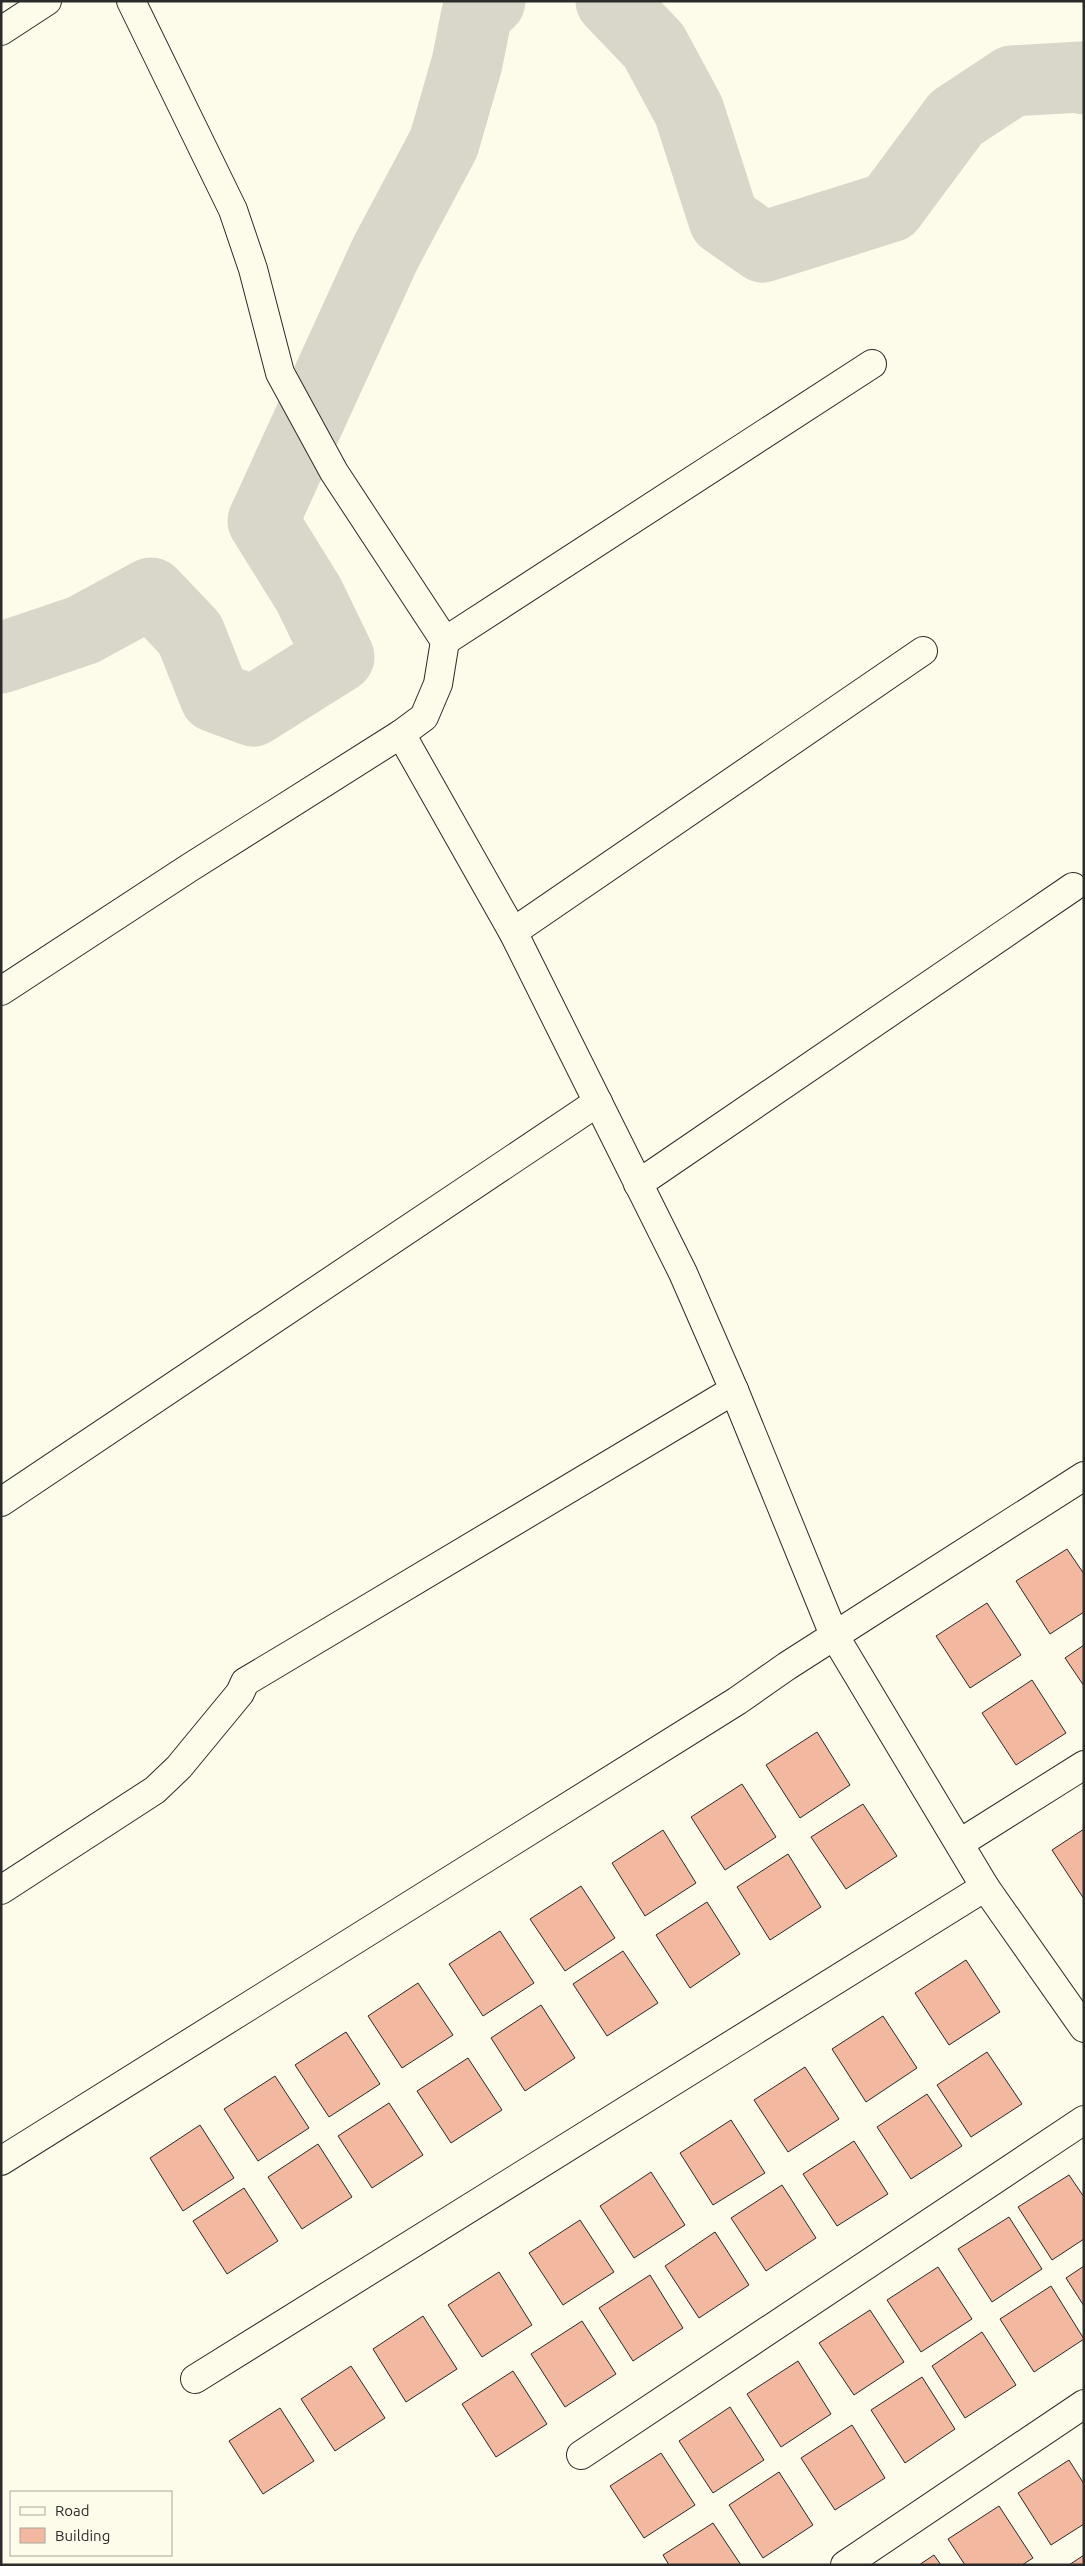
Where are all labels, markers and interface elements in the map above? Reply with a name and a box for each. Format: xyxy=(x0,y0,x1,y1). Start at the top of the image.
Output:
legend xyxy=(10,2491,172,2556)
text: Road xyxy=(55,2502,90,2519)
text: Building xyxy=(55,2527,110,2544)

